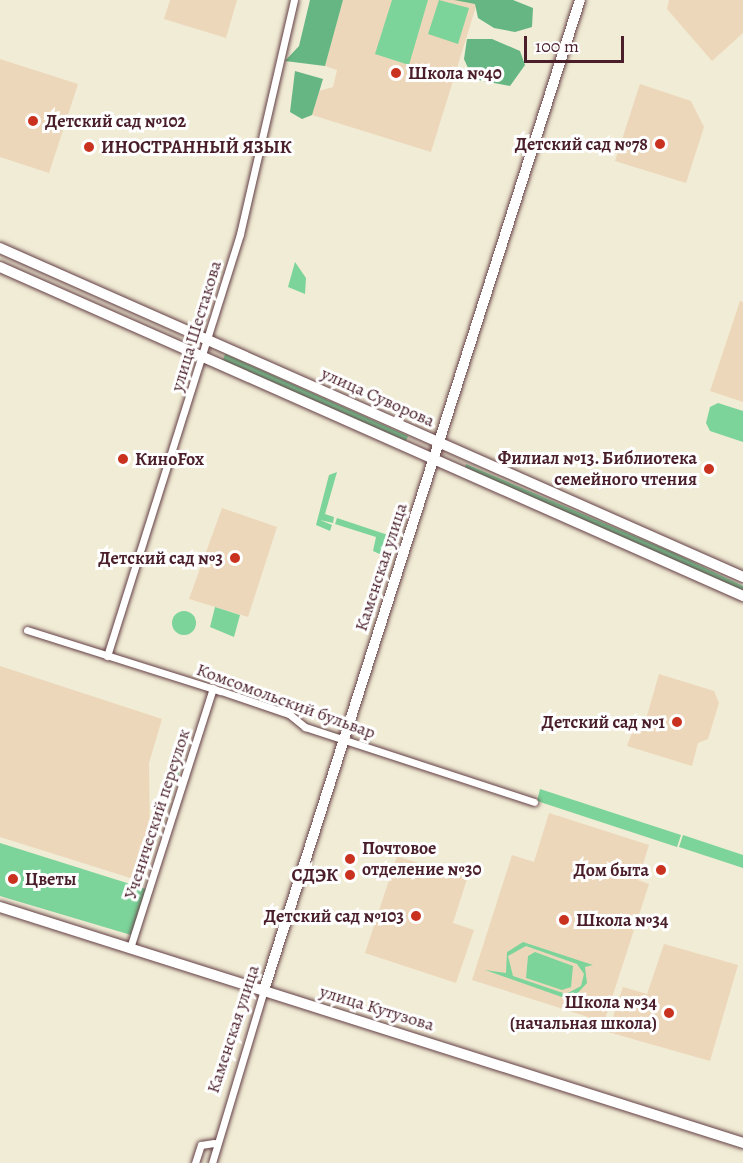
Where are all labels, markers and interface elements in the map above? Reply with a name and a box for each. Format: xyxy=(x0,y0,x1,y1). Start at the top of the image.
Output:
scale bar xyxy=(527,24,628,62)
text: 100 m xyxy=(535,34,579,58)
place label: Школа №40 xyxy=(408,62,502,84)
marker: Школа №40 xyxy=(389,66,403,80)
place label: Детский сад №102 xyxy=(45,110,186,132)
marker: Детский сад №102 xyxy=(26,114,40,128)
place label: Детский сад №78 xyxy=(515,133,648,155)
place label: ИНОСТРАННЫЙ ЯЗЫК xyxy=(101,136,292,158)
marker: Детский сад №78 xyxy=(653,137,667,151)
marker: ИНОСТРАННЫЙ ЯЗЫК xyxy=(82,140,96,154)
street label: улица Шестакова xyxy=(166,258,226,394)
street label: улица Суворова xyxy=(318,362,438,432)
place label: КиноFox xyxy=(135,448,204,470)
place label: Филиал №13. Библиотека семейного чтения xyxy=(497,448,697,490)
marker: КиноFox xyxy=(116,452,130,466)
marker: Филиал №13. Библиотека семейного чтения xyxy=(702,462,716,476)
street label: Каменская улица xyxy=(350,500,412,634)
place label: Детский сад №3 xyxy=(98,547,223,569)
marker: Детский сад №3 xyxy=(228,551,242,565)
street label: Комсомольский бульвар xyxy=(194,659,378,743)
place label: Детский сад №1 xyxy=(542,711,665,733)
marker: Детский сад №1 xyxy=(670,715,684,729)
street label: Ученический переулок xyxy=(119,726,195,902)
place label: Почтовое отделение №30 xyxy=(362,838,482,880)
marker: Почтовое отделение №30 xyxy=(343,852,357,866)
place label: Дом быта xyxy=(573,859,649,881)
marker: Дом быта xyxy=(654,863,668,877)
place label: СДЭК xyxy=(292,864,338,886)
place label: Цветы xyxy=(25,868,76,890)
marker: СДЭК xyxy=(343,868,357,882)
marker: Цветы xyxy=(6,872,20,886)
place label: Детский сад №103 xyxy=(264,905,404,927)
marker: Детский сад №103 xyxy=(409,909,423,923)
place label: Школа №34 xyxy=(576,909,668,931)
marker: Школа №34 xyxy=(557,913,571,927)
street label: Каменская улица xyxy=(202,962,264,1096)
street label: улица Кутузова xyxy=(317,980,437,1036)
place label: Школа №34 (начальная школа) xyxy=(510,992,657,1034)
marker: Школа №34 (начальная школа) xyxy=(662,1006,676,1020)

